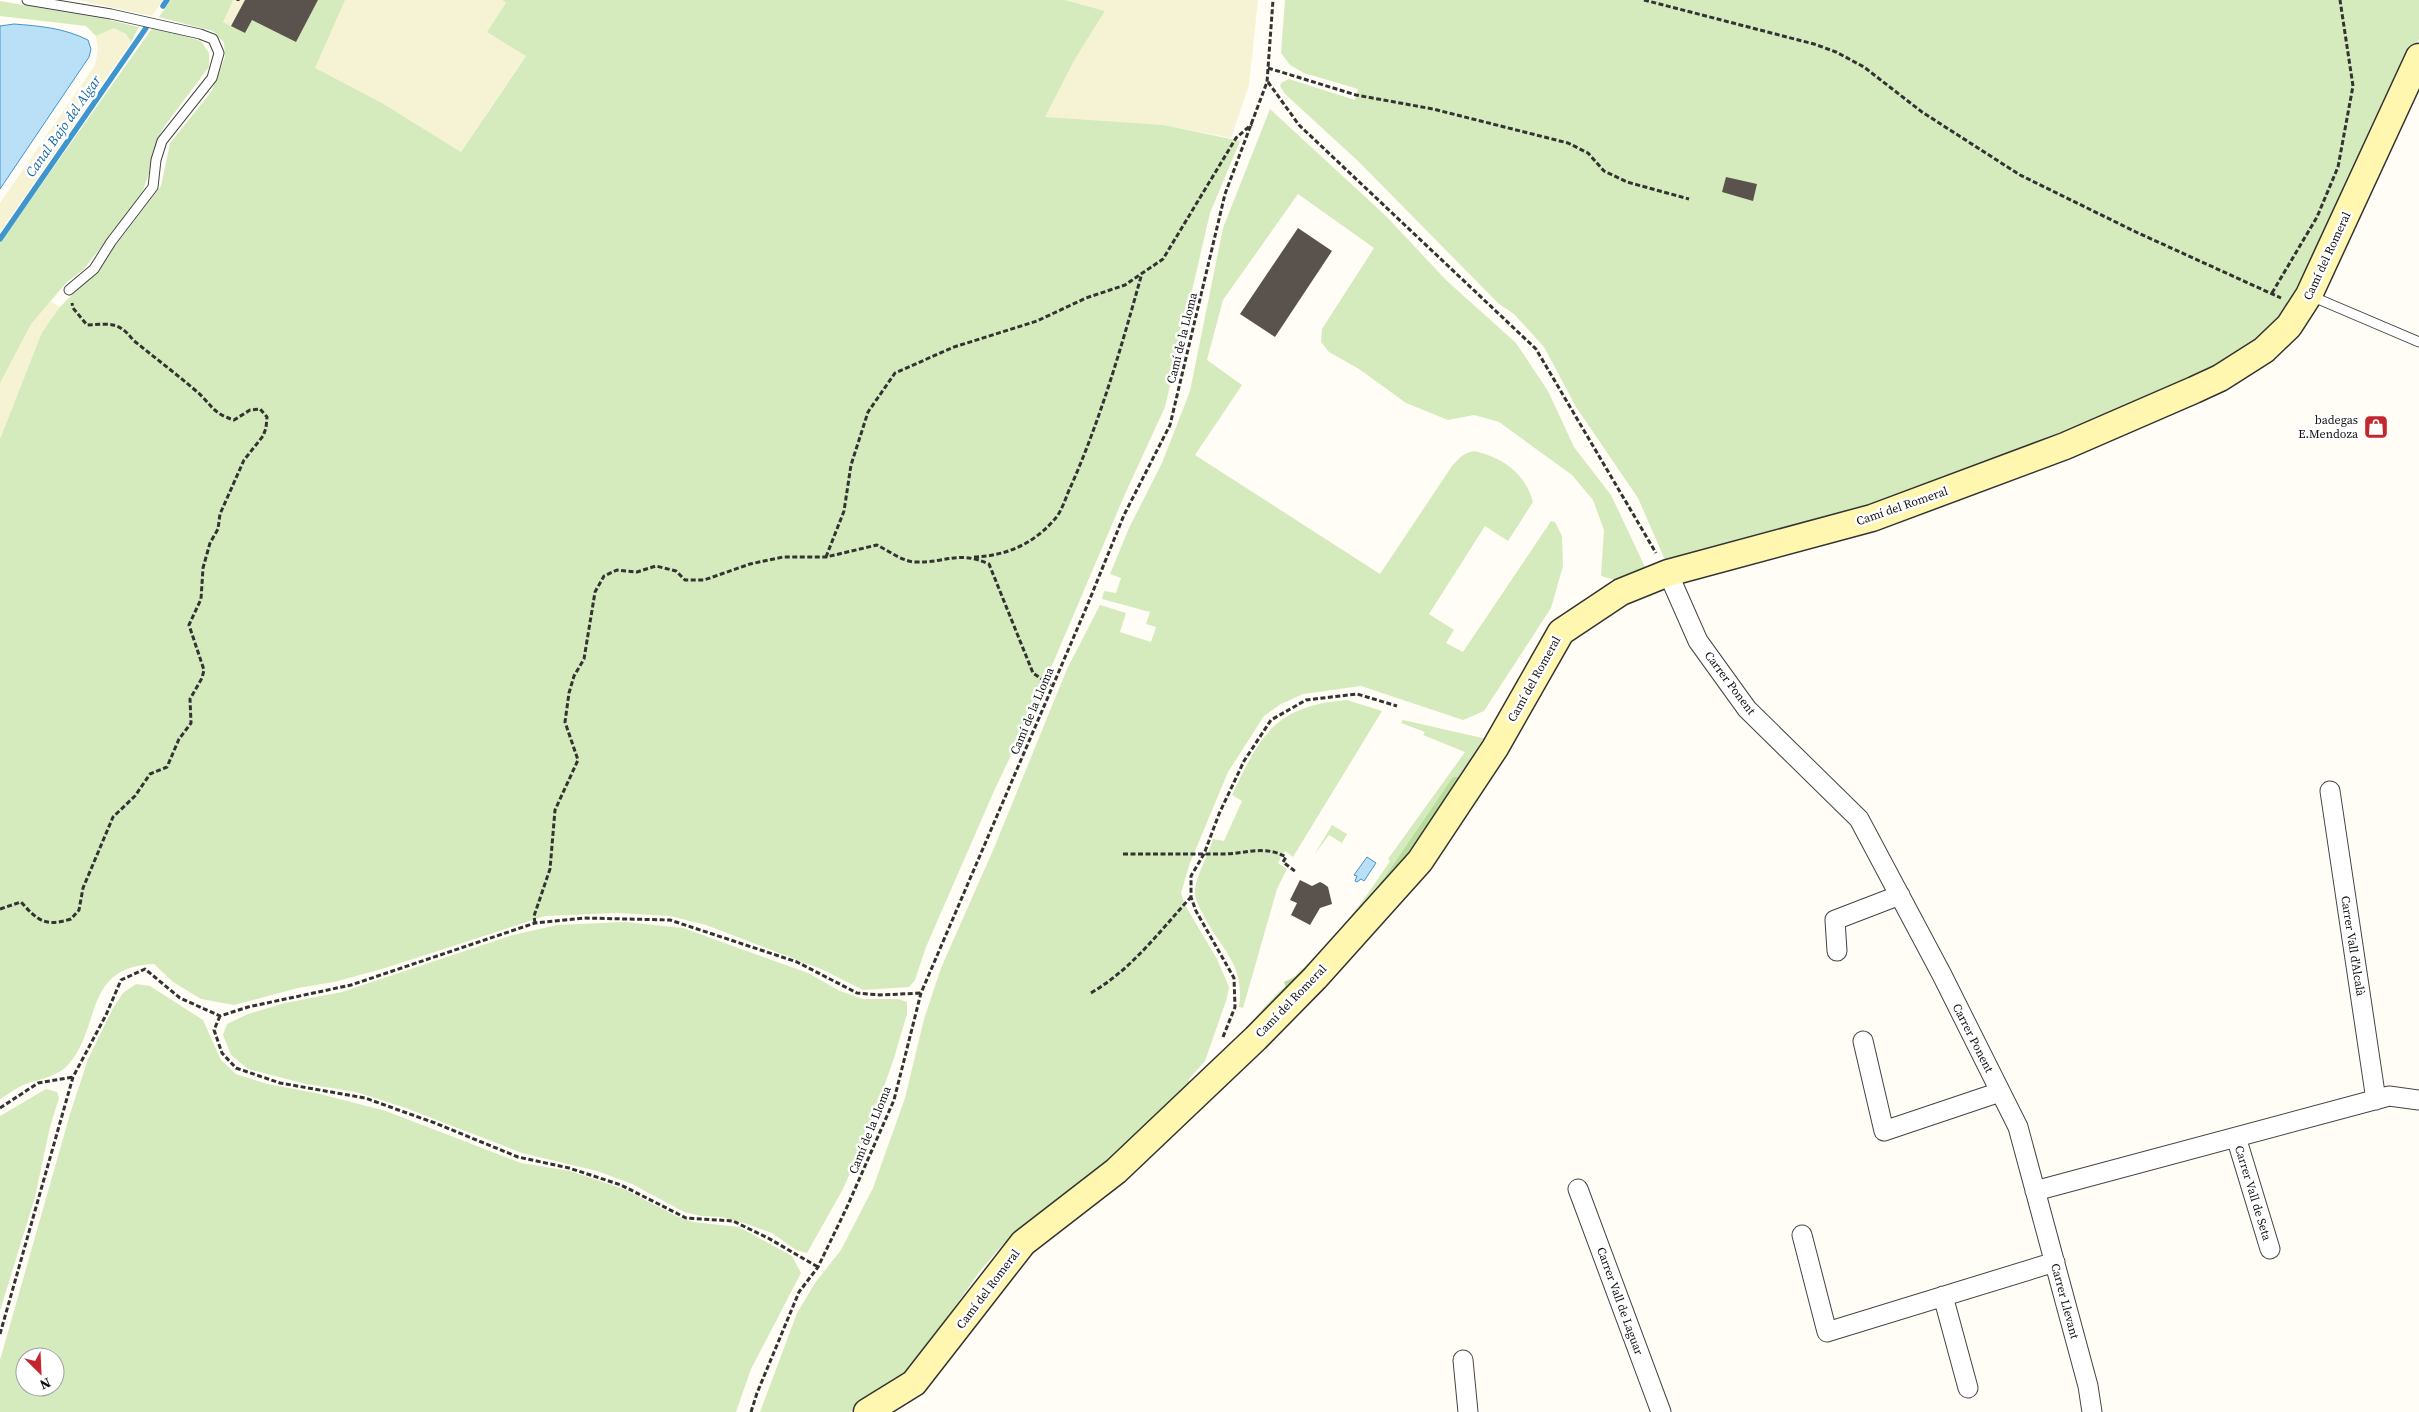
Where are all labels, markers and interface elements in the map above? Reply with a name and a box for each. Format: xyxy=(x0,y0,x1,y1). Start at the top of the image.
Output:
water label: Canal Bajo del Algar xyxy=(20,71,106,181)
street label: Camí del Romeral xyxy=(2300,209,2355,303)
street label: Camí de la Lloma xyxy=(1163,290,1201,385)
place label: badegas E.Mendoza xyxy=(2298,412,2359,442)
shop icon: badegas E.Mendoza xyxy=(2363,414,2389,440)
street label: Camí del Romeral xyxy=(1854,483,1950,529)
street label: Camí del Romeral xyxy=(1504,633,1564,725)
street label: Carrer Ponent xyxy=(1701,648,1759,718)
street label: Camí de la Lloma xyxy=(1006,664,1058,757)
street label: Carrer Vall d'Alcalà xyxy=(2337,895,2369,998)
street label: Camí del Romeral xyxy=(1252,961,1330,1041)
street label: Carrer Ponent xyxy=(1949,1001,1997,1075)
street label: Camí de la Lloma xyxy=(845,1083,895,1176)
street label: Carrer Vall de Seta xyxy=(2231,1144,2275,1243)
street label: Carrer Vall de Laguar xyxy=(1593,1245,1647,1357)
street label: Camí del Romeral xyxy=(953,1246,1023,1332)
street label: Carrer Llevant xyxy=(2047,1262,2083,1341)
north arrow xyxy=(15,1347,65,1397)
text: N xyxy=(37,1373,54,1395)

